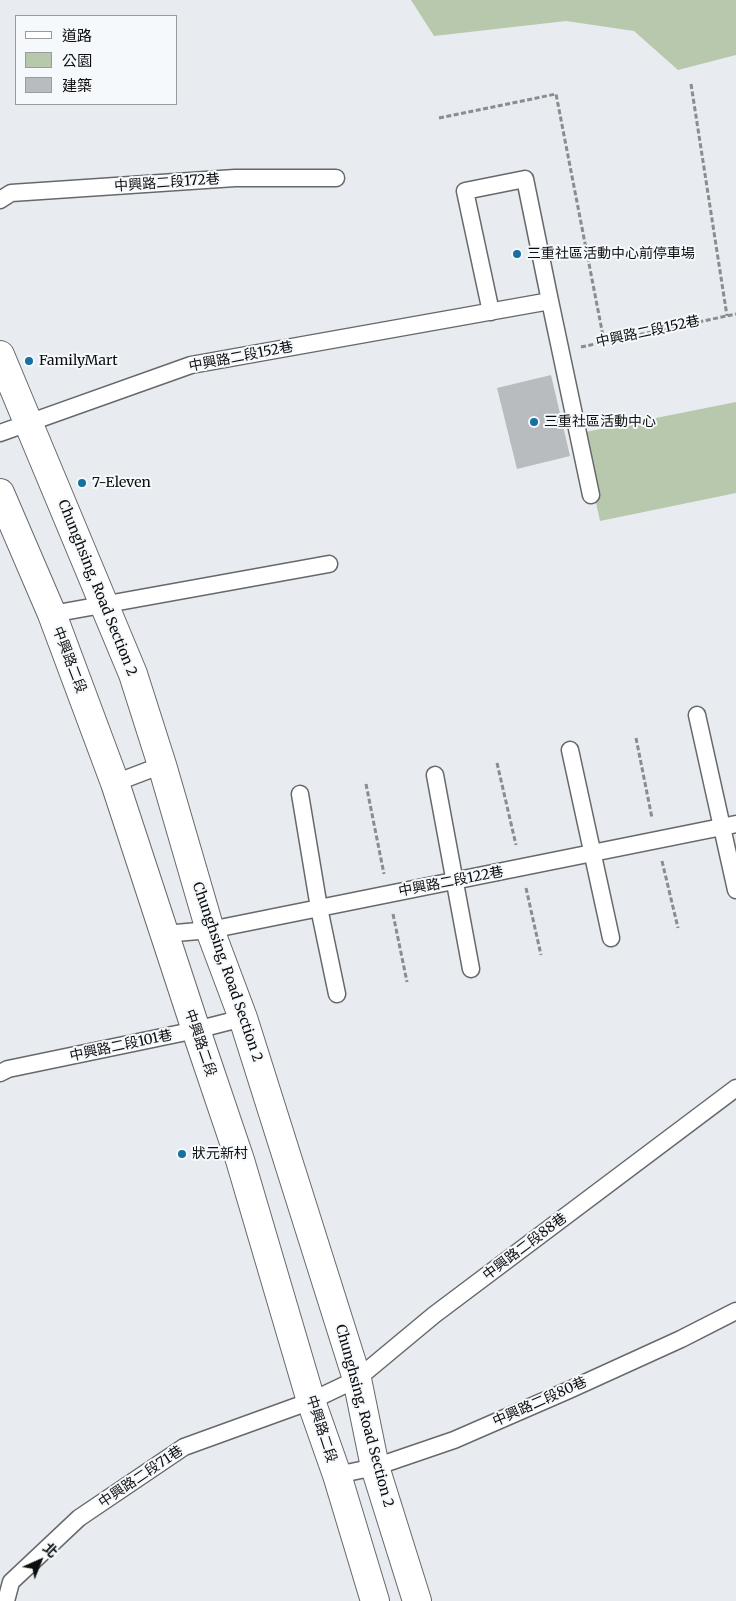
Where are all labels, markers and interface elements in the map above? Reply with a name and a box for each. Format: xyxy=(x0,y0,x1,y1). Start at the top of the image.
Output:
legend xyxy=(15,15,178,105)
text: 道路 xyxy=(62,26,92,45)
text: 公園 xyxy=(62,51,92,70)
text: 建築 xyxy=(62,76,92,95)
street label: 中興路二段172巷 xyxy=(114,171,220,195)
place label: 三重社區活動中心前停車場 xyxy=(527,246,695,262)
marker: 三重社區活動中心前停車場 xyxy=(511,248,523,260)
street label: 中興路二段152巷 xyxy=(595,313,701,351)
street label: 中興路二段152巷 xyxy=(187,339,295,375)
place label: FamilyMart xyxy=(39,353,118,369)
marker: FamilyMart xyxy=(23,355,35,367)
place label: 三重社區活動中心 xyxy=(544,414,656,430)
marker: 三重社區活動中心 xyxy=(528,416,540,428)
place label: 7-Eleven xyxy=(92,475,151,491)
marker: 7-Eleven xyxy=(76,477,88,489)
street label: Chunghsing, Road Section 2 xyxy=(54,497,140,679)
street label: 中興路二段 xyxy=(49,624,89,696)
street label: 中興路二段122巷 xyxy=(397,864,505,900)
street label: Chunghsing, Road Section 2 xyxy=(188,880,266,1064)
street label: 中興路二段 xyxy=(181,1007,219,1079)
street label: 中興路二段101巷 xyxy=(68,1027,174,1065)
place label: 狀元新村 xyxy=(192,1146,248,1162)
marker: 狀元新村 xyxy=(176,1148,188,1160)
street label: 中興路二段88巷 xyxy=(480,1210,570,1284)
street label: Chunghsing, Road Section 2 xyxy=(331,1323,397,1509)
street label: 中興路二段80巷 xyxy=(490,1374,590,1430)
street label: 中興路二段 xyxy=(302,1393,340,1465)
street label: 中興路二段71巷 xyxy=(96,1443,186,1511)
north arrow xyxy=(15,1536,65,1586)
text: 北 xyxy=(39,1539,62,1562)

